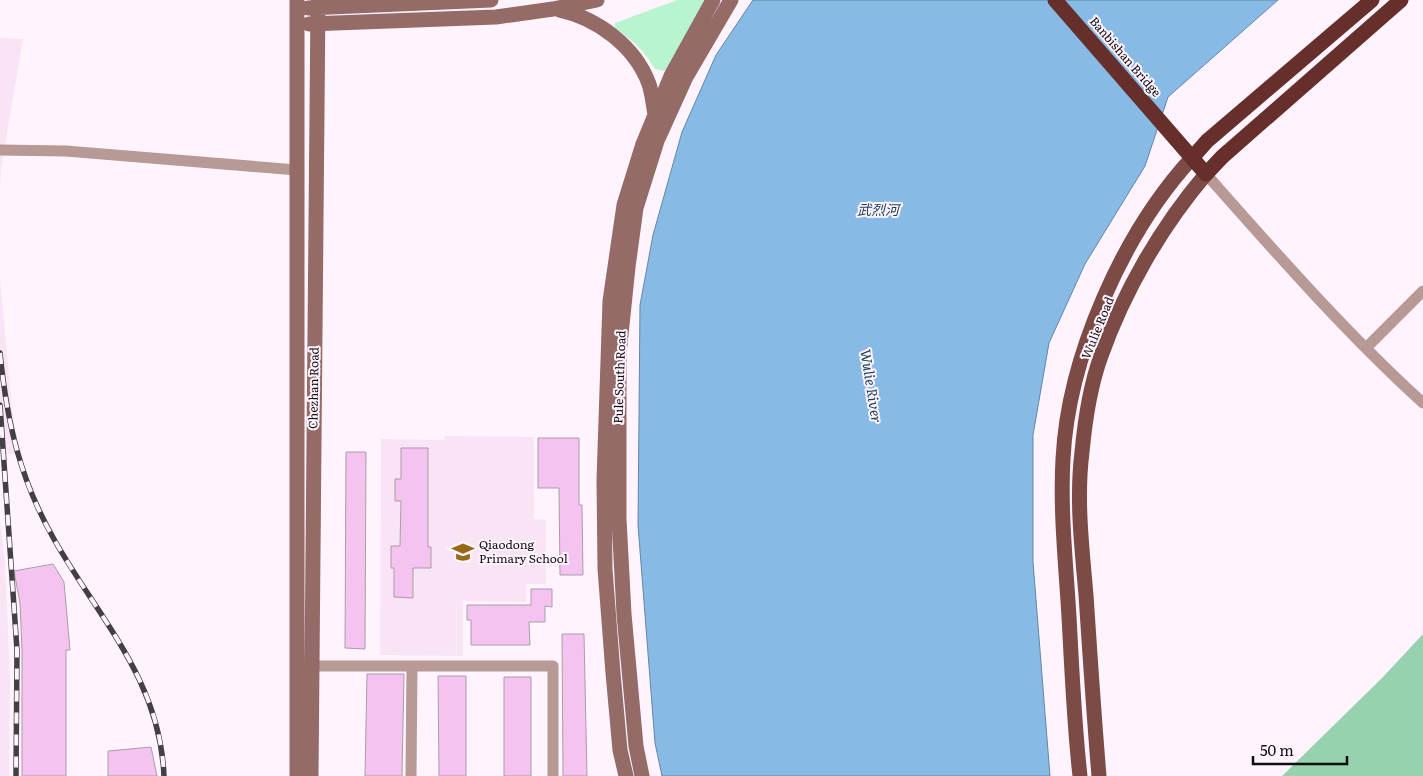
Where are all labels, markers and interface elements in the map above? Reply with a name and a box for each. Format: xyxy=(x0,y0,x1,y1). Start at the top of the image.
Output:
street label: Banbishan Bridge xyxy=(1086,12,1166,100)
water label: 武烈河 xyxy=(857,199,902,219)
street label: Wulie Road xyxy=(1076,293,1118,362)
street label: Pule South Road xyxy=(608,329,630,424)
street label: Chezhan Road xyxy=(303,346,323,429)
water label: Wulie River xyxy=(856,348,888,425)
place label: Qiaodong Primary School xyxy=(479,535,568,567)
school or university icon: Qiaodong Primary School xyxy=(450,539,476,565)
scale bar xyxy=(1253,734,1347,766)
text: 50 m xyxy=(1260,738,1294,761)

